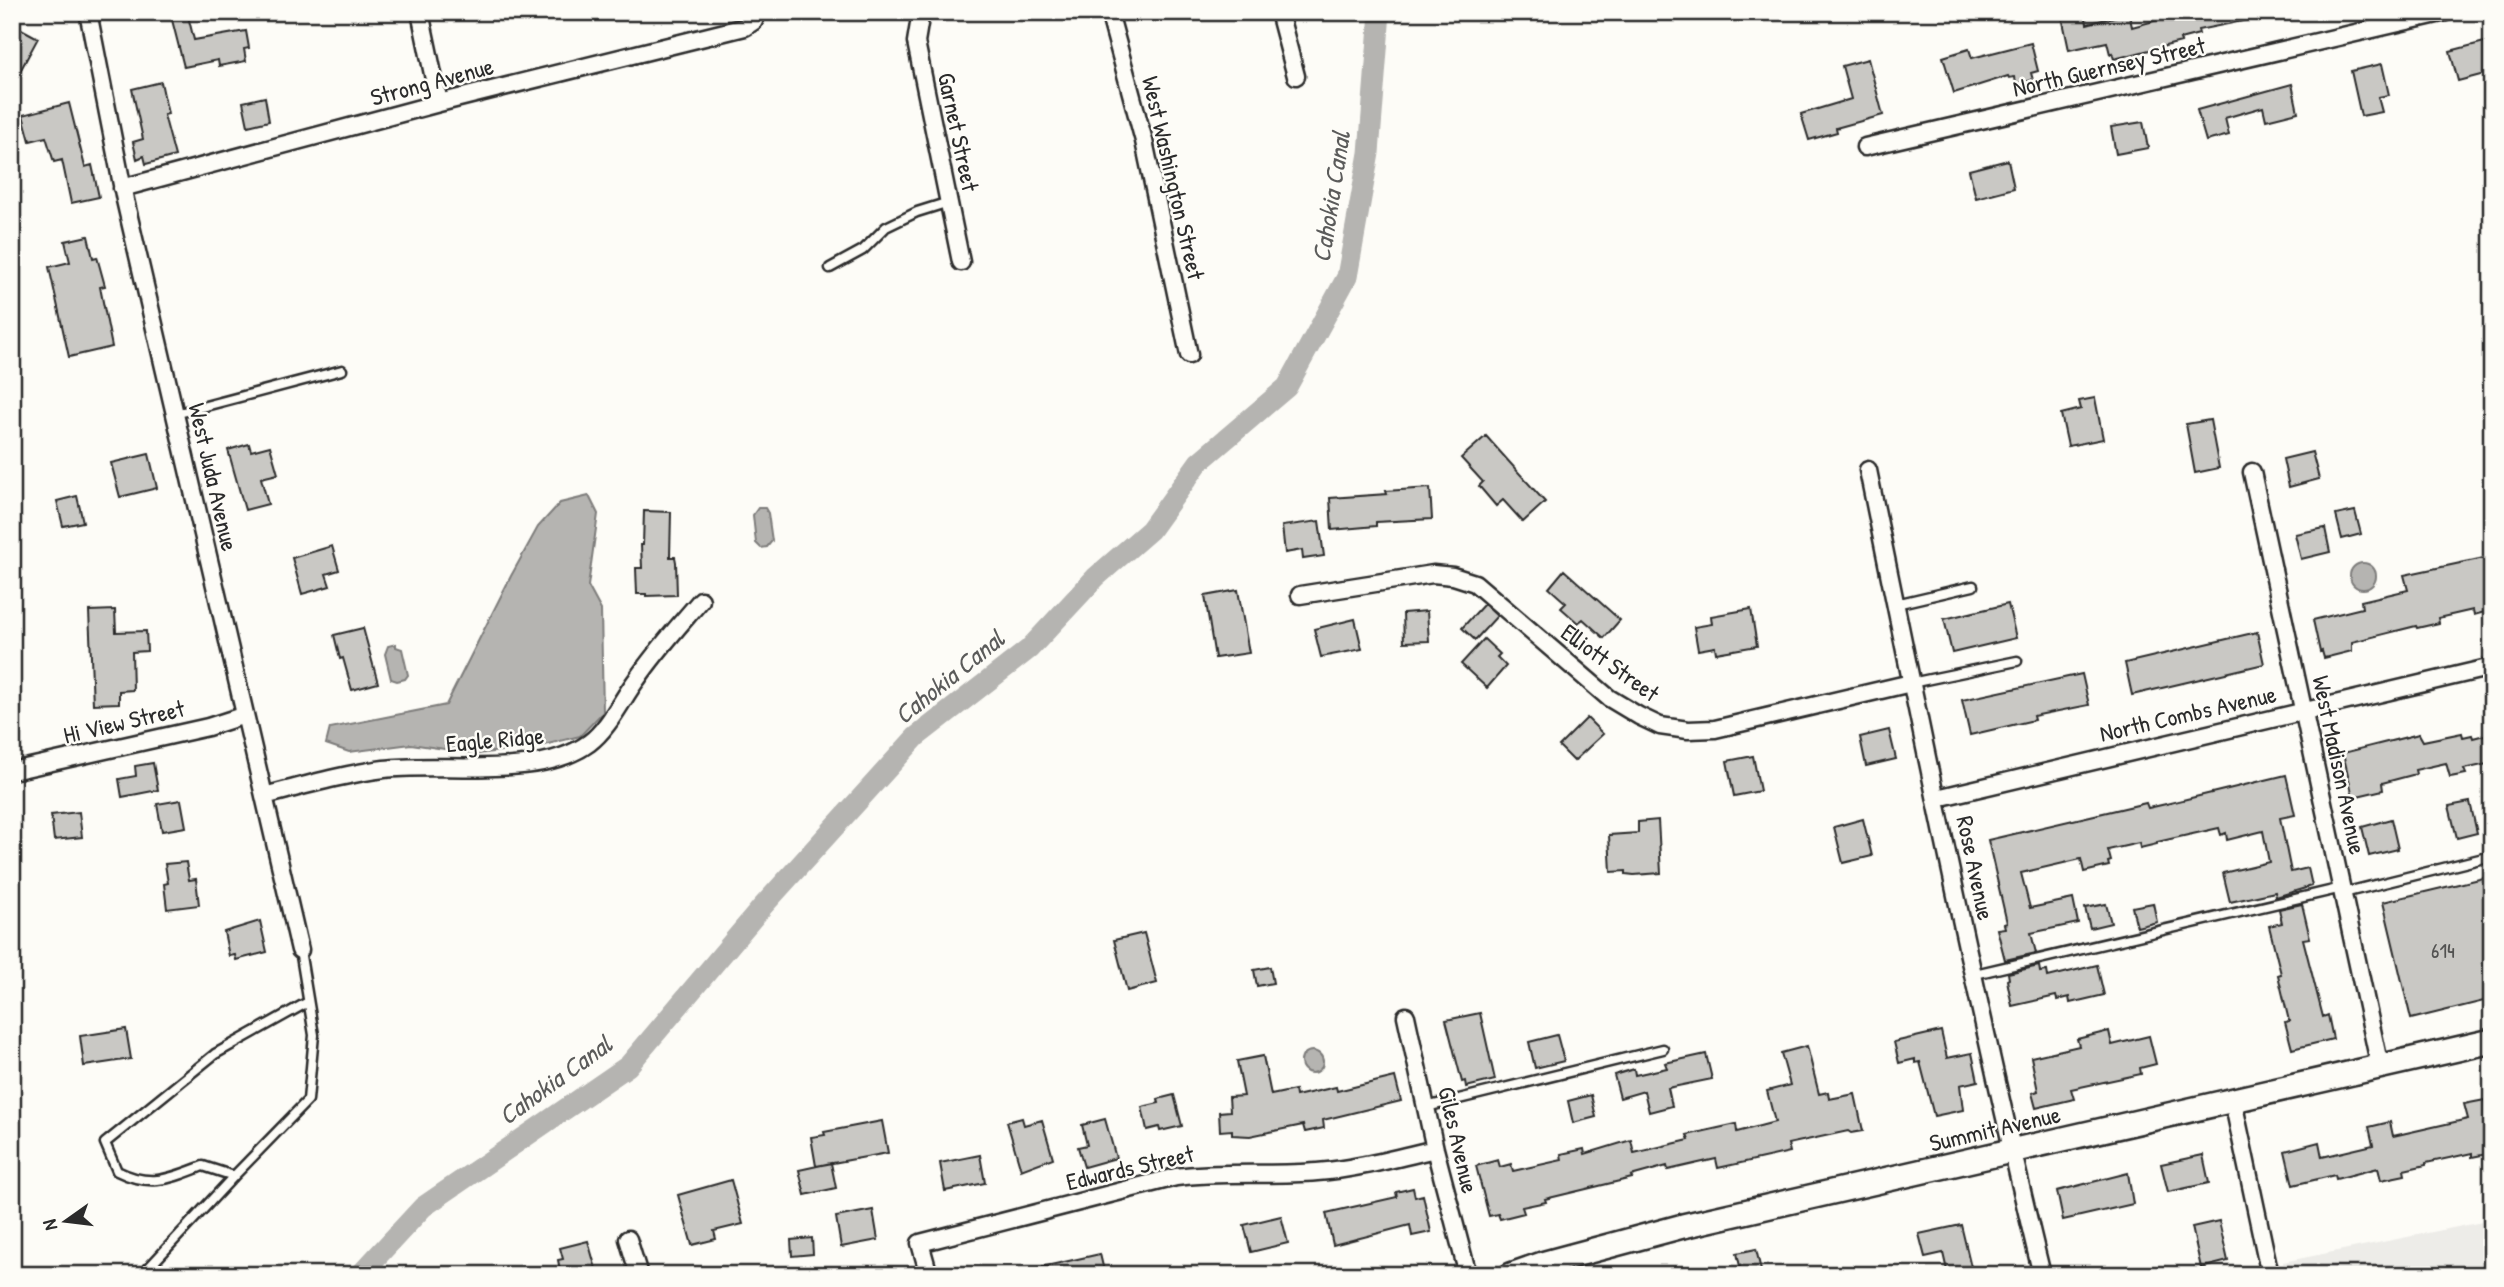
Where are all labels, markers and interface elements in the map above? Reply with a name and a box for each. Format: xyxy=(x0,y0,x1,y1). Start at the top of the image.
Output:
street label: North Guernsey Street xyxy=(2009,28,2209,104)
street label: Strong Avenue xyxy=(367,49,497,113)
street label: Garnet Street xyxy=(931,70,987,195)
street label: West Washington Street xyxy=(1135,73,1213,283)
water label: Cahokia Canal xyxy=(1303,128,1358,265)
street label: West Juda Avenue xyxy=(181,400,247,554)
street label: Elliott Street xyxy=(1555,616,1667,709)
water label: Cahokia Canal xyxy=(886,621,1012,732)
street label: West Madison Avenue xyxy=(2305,672,2375,858)
street label: North Combs Avenue xyxy=(2096,677,2280,749)
street label: Hi View Street xyxy=(60,691,188,750)
street label: Eagle Ridge xyxy=(445,719,546,759)
street label: Rose Avenue xyxy=(1949,813,2003,923)
house number: 614 xyxy=(2431,936,2455,965)
water label: Cahokia Canal xyxy=(491,1026,619,1133)
street label: Giles Avenue xyxy=(1431,1083,1487,1197)
street label: Summit Avenue xyxy=(1926,1097,2064,1159)
street label: Edwards Street xyxy=(1063,1137,1197,1197)
north arrow xyxy=(32,1186,102,1256)
text: N xyxy=(36,1217,63,1233)

